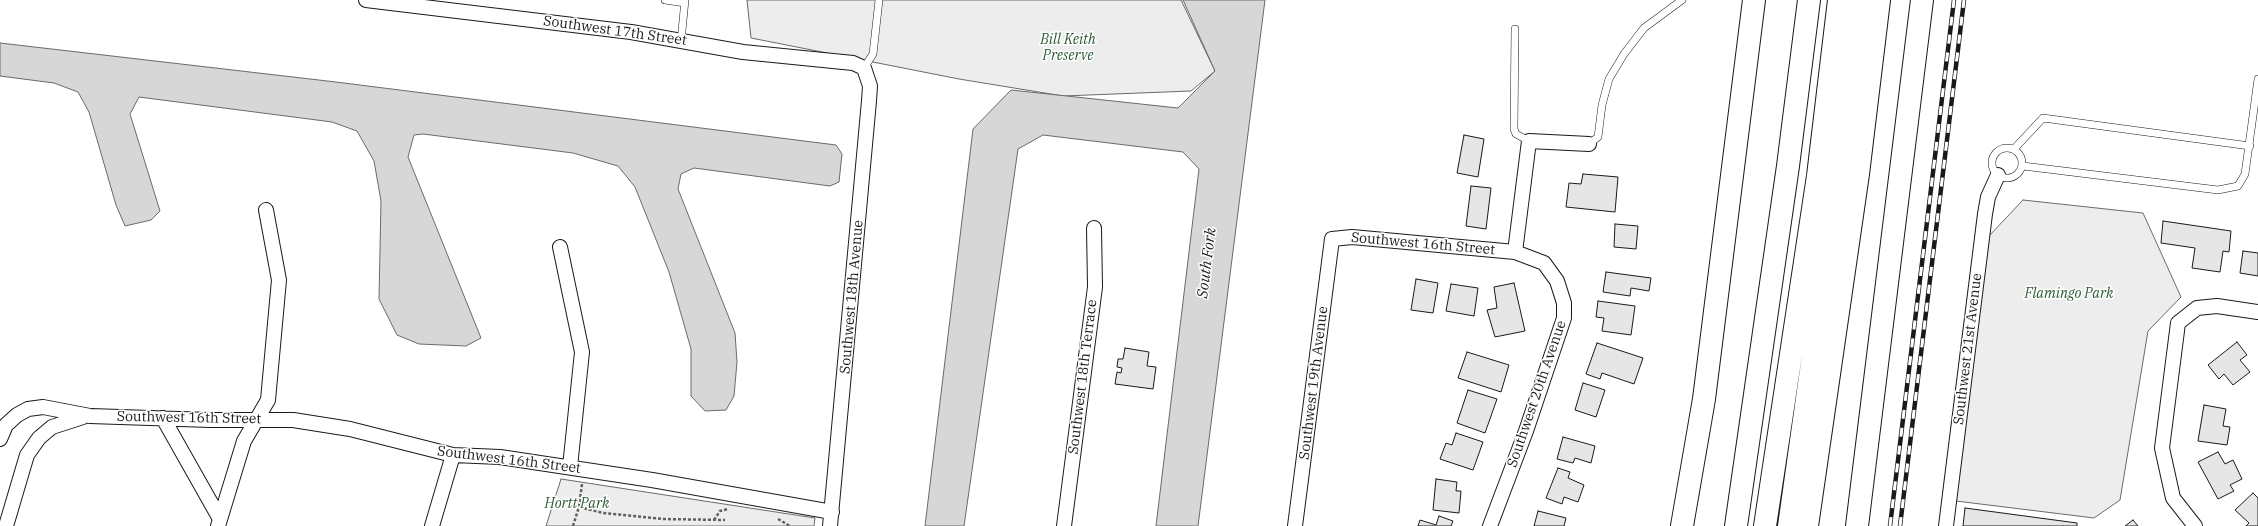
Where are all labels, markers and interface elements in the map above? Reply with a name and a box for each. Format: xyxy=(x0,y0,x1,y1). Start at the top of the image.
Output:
street label: Southwest 17th Street xyxy=(542,13,688,49)
park label: Bill Keith Preserve xyxy=(1040,32,1096,64)
street label: Southwest 18th Avenue xyxy=(837,219,867,375)
water label: South Fork xyxy=(1194,227,1220,299)
street label: Southwest 16th Street xyxy=(1350,229,1496,259)
street label: Southwest 21st Avenue xyxy=(1950,272,1986,426)
park label: Flamingo Park xyxy=(2025,286,2113,302)
street label: Southwest 18th Terrace xyxy=(1065,299,1101,455)
street label: Southwest 19th Avenue xyxy=(1296,305,1332,461)
street label: Southwest 20th Avenue xyxy=(1504,318,1570,470)
street label: Southwest 16th Street xyxy=(117,408,261,428)
street label: Southwest 16th Street xyxy=(436,443,582,477)
park label: Hortt Park xyxy=(545,496,609,512)

